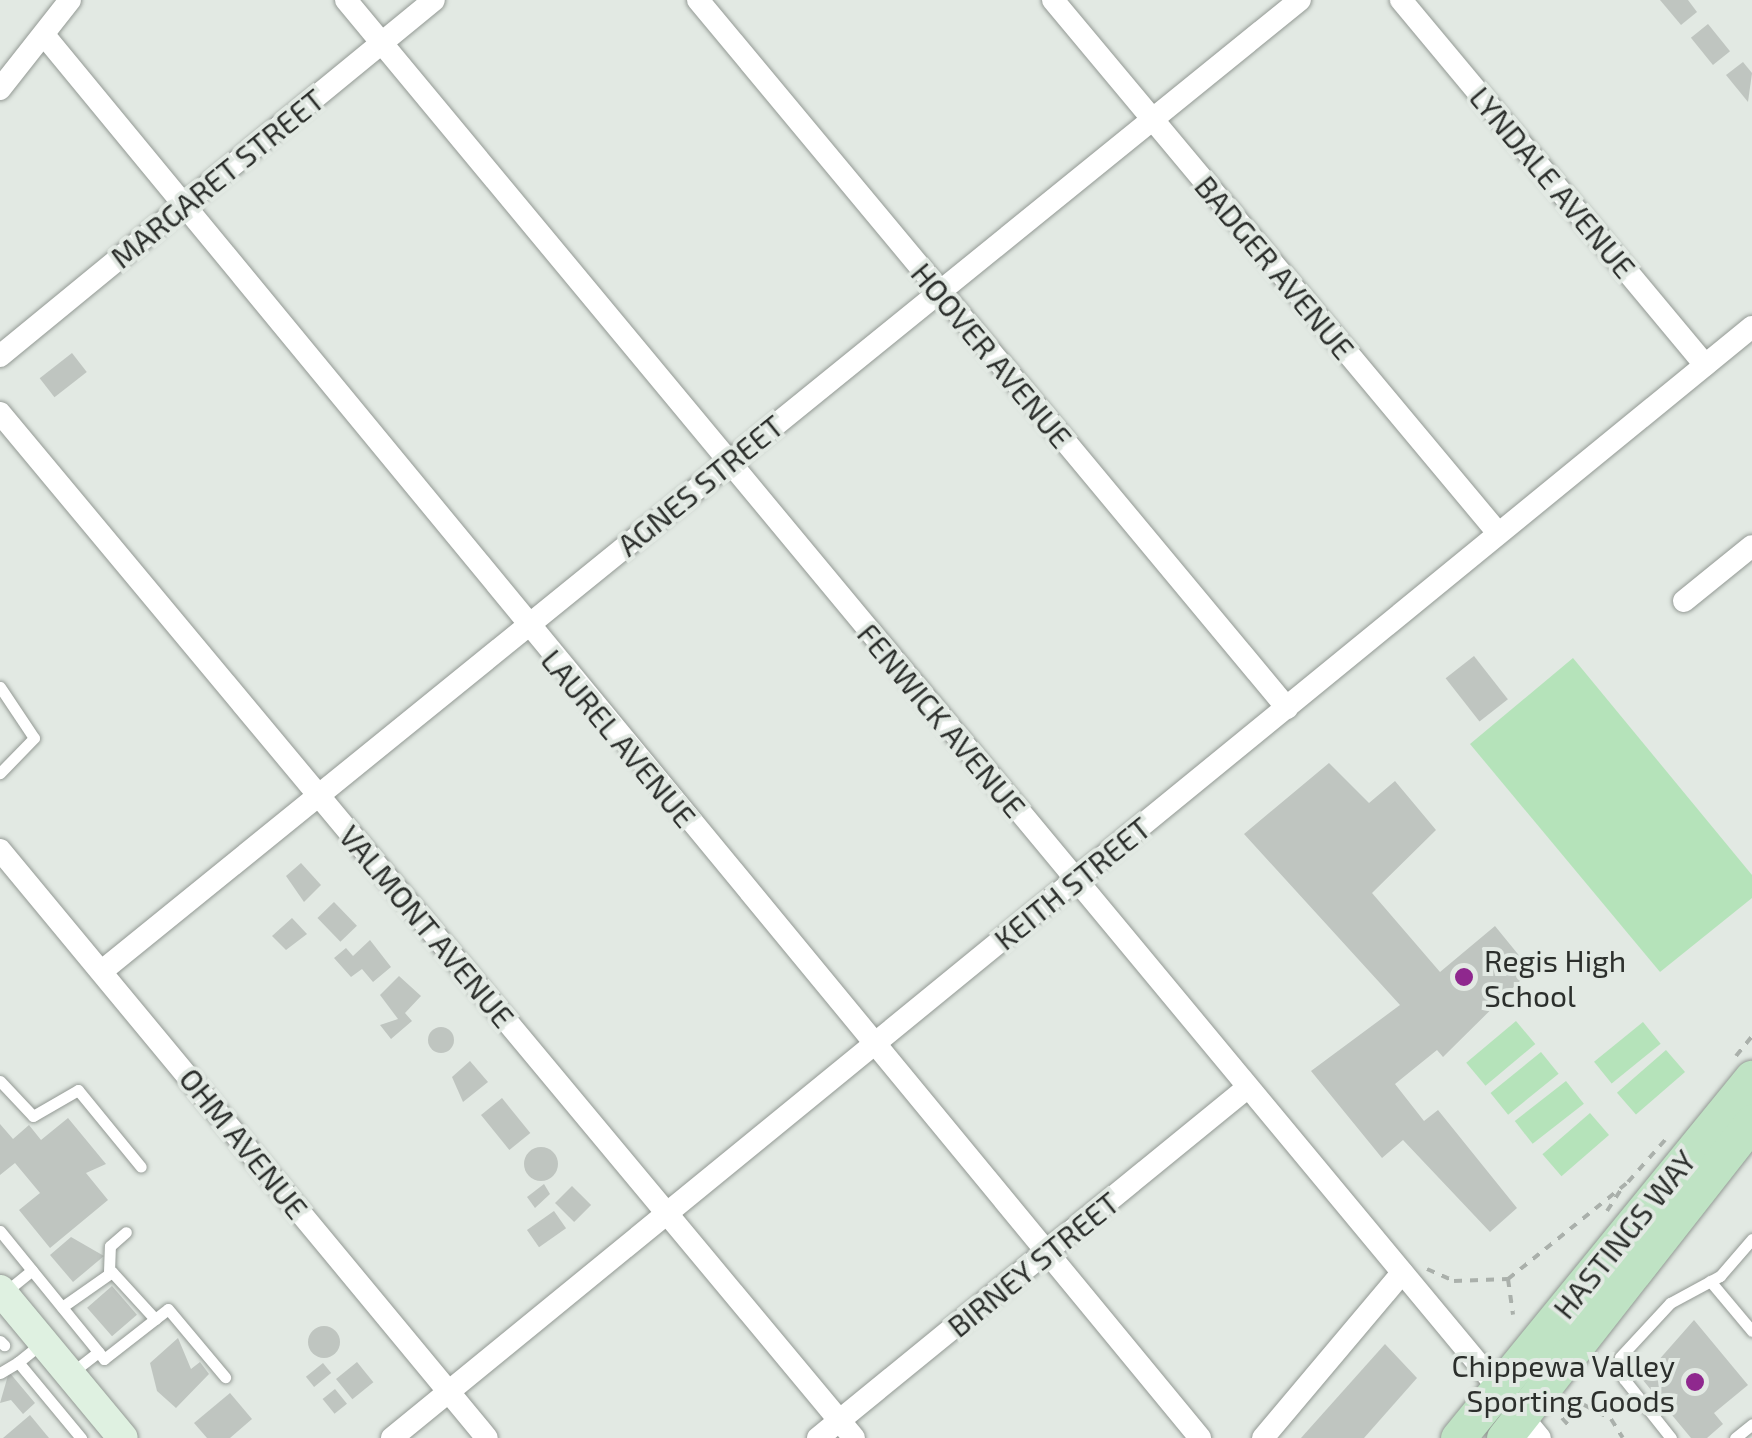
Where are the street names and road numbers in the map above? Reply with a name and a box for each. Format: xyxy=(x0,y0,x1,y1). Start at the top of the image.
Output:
street label: LYNDALE AVENUE xyxy=(1462,79,1644,285)
street label: MARGARET STREET xyxy=(103,81,331,275)
street label: BADGER AVENUE xyxy=(1188,168,1362,366)
street label: HOOVER AVENUE xyxy=(904,255,1080,455)
street label: AGNES STREET xyxy=(610,407,790,563)
street label: FENWICK AVENUE xyxy=(850,616,1034,824)
street label: LAUREL AVENUE xyxy=(534,641,704,835)
street label: KEITH STREET xyxy=(987,809,1157,957)
street label: VALMONT AVENUE xyxy=(332,817,522,1035)
street label: OHM AVENUE xyxy=(172,1060,316,1226)
street label: HASTINGS WAY xyxy=(1545,1143,1703,1325)
street label: BIRNEY STREET xyxy=(940,1184,1126,1344)

